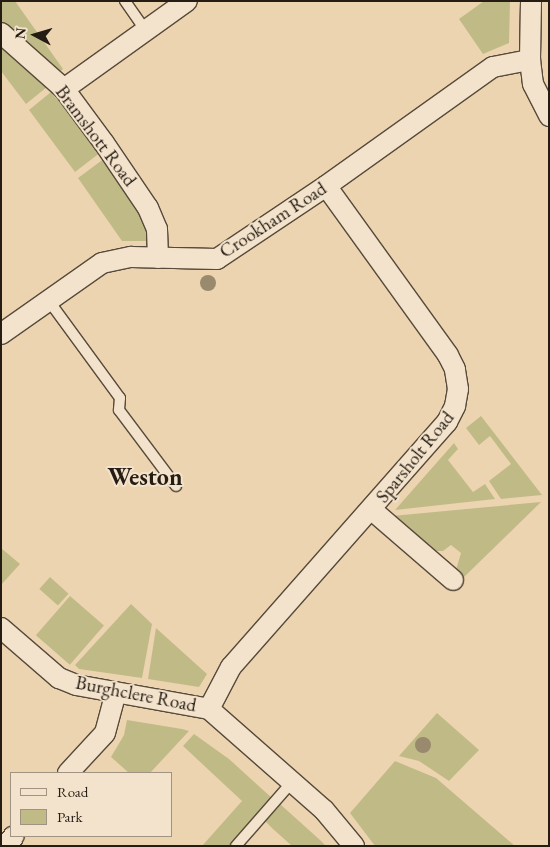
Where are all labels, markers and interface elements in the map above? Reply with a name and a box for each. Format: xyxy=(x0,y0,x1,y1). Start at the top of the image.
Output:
north arrow xyxy=(10,10,60,60)
text: N xyxy=(11,27,30,40)
street label: Bramshott Road xyxy=(51,81,141,191)
street label: Crookham Road xyxy=(215,177,331,263)
street label: Sparsholt Road xyxy=(371,407,459,507)
district label: Weston xyxy=(108,463,182,491)
street label: Burghclere Road xyxy=(74,671,198,717)
legend xyxy=(10,772,172,837)
text: Road xyxy=(57,782,88,801)
text: Park xyxy=(57,807,83,826)

